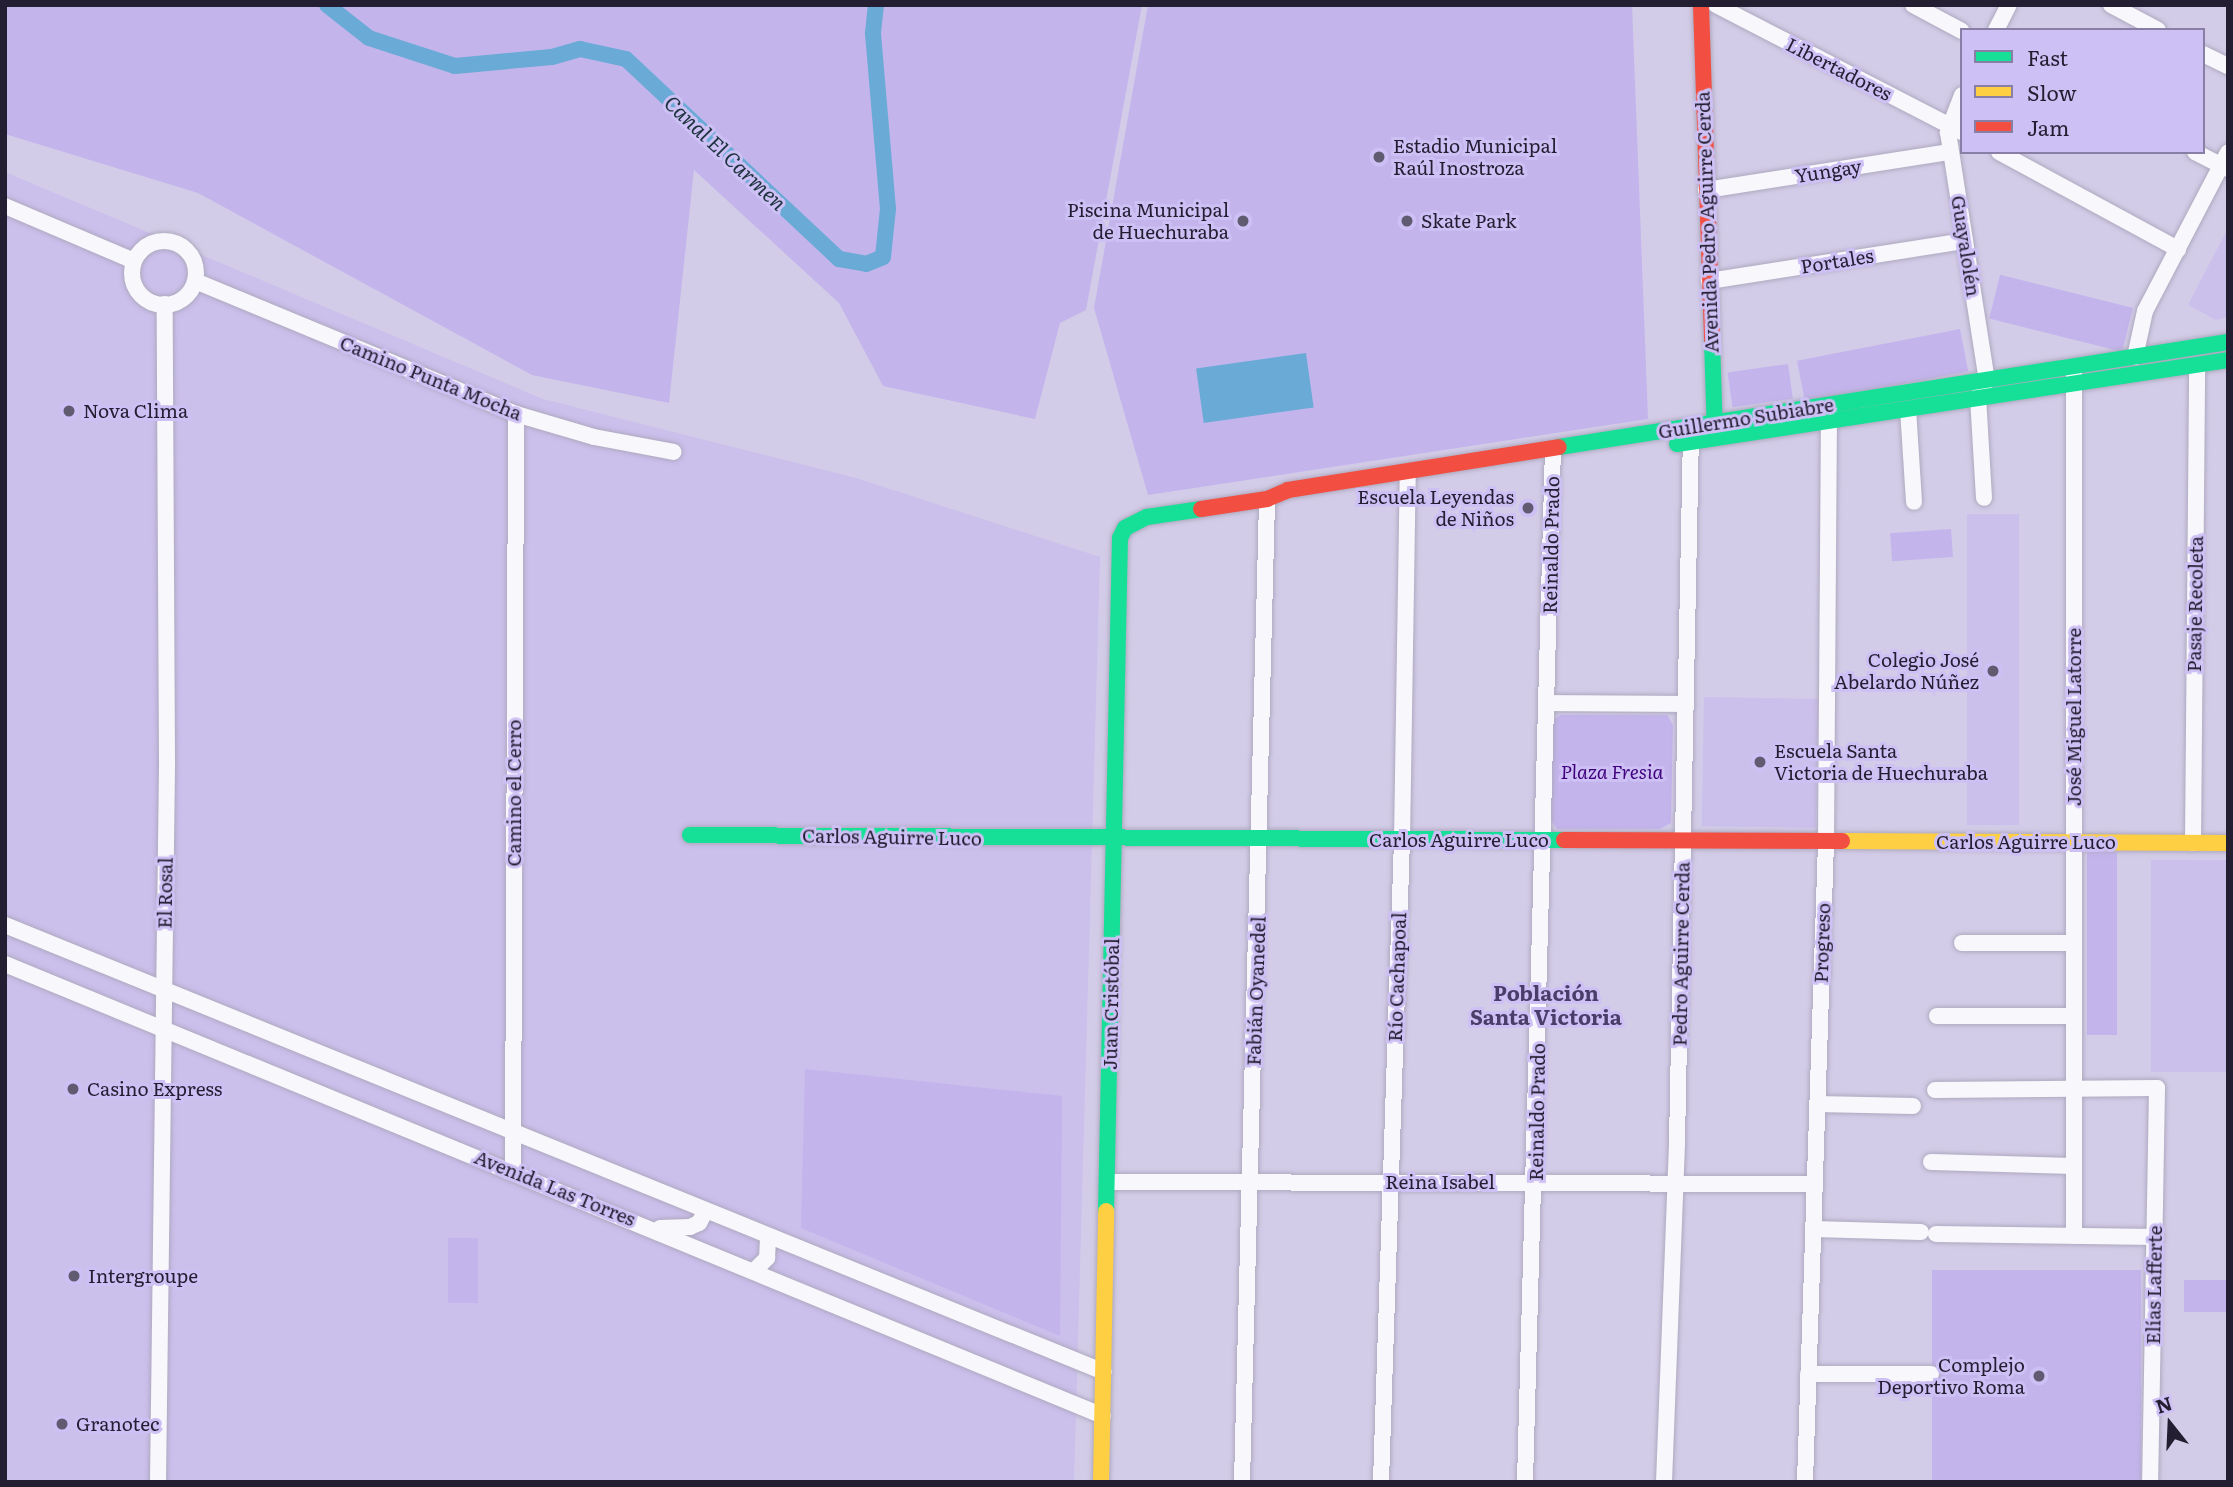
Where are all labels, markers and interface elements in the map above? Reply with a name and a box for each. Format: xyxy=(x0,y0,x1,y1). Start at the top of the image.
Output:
legend xyxy=(1960,28,2205,154)
street label: Libertadores xyxy=(1783,33,1895,105)
text: Fast xyxy=(2027,41,2068,72)
text: Slow xyxy=(2027,76,2077,107)
water label: Canal El Carmen xyxy=(660,89,792,215)
street label: Avenida Pedro Aguirre Cerda xyxy=(1691,91,1723,353)
text: Jam xyxy=(2027,111,2069,142)
place label: Estadio Municipal Raúl Inostroza xyxy=(1393,135,1557,179)
marker: Estadio Municipal Raúl Inostroza xyxy=(1371,149,1387,165)
street label: Yungay xyxy=(1793,154,1863,188)
street label: Guayalolén xyxy=(1947,194,1985,298)
place label: Piscina Municipal de Huechuraba xyxy=(1067,199,1229,243)
place label: Skate Park xyxy=(1421,210,1517,232)
marker: Piscina Municipal de Huechuraba xyxy=(1235,213,1251,229)
marker: Skate Park xyxy=(1399,213,1415,229)
street label: Portales xyxy=(1799,244,1875,278)
street label: Camino Punta Mocha xyxy=(337,331,525,425)
street label: Guillermo Subiabre xyxy=(1657,393,1835,443)
place label: Nova Clima xyxy=(83,400,188,422)
marker: Nova Clima xyxy=(61,403,77,419)
street label: Reinaldo Prado xyxy=(1538,476,1564,614)
place label: Escuela Leyendas de Niños xyxy=(1357,486,1514,530)
marker: Escuela Leyendas de Niños xyxy=(1520,500,1536,516)
street label: Pasaje Recoleta xyxy=(2182,536,2208,672)
street label: José Miguel Latorre xyxy=(2063,628,2085,806)
place label: Colegio José Abelardo Núñez xyxy=(1834,649,1979,693)
marker: Colegio José Abelardo Núñez xyxy=(1985,663,2001,679)
street label: Camino el Cerro xyxy=(503,720,525,866)
place label: Escuela Santa Victoria de Huechuraba xyxy=(1774,740,1988,784)
marker: Escuela Santa Victoria de Huechuraba xyxy=(1752,754,1768,770)
park label: Plaza Fresia xyxy=(1561,761,1663,783)
street label: Carlos Aguirre Luco xyxy=(802,824,982,850)
street label: Carlos Aguirre Luco xyxy=(1369,829,1549,851)
street label: Carlos Aguirre Luco xyxy=(1936,831,2116,853)
street label: El Rosal xyxy=(153,857,177,929)
street label: Pedro Aguirre Cerda xyxy=(1668,862,1694,1046)
street label: Progreso xyxy=(1809,903,1835,983)
street label: Río Cachapoal xyxy=(1383,912,1411,1042)
street label: Fabián Oyanedel xyxy=(1242,916,1270,1066)
street label: Juan Cristóbal xyxy=(1098,938,1124,1070)
district label: Población Santa Victoria xyxy=(1470,979,1622,1029)
street label: Reinaldo Prado xyxy=(1524,1043,1550,1181)
place label: Casino Express xyxy=(87,1078,222,1100)
marker: Casino Express xyxy=(65,1081,81,1097)
street label: Avenida Las Torres xyxy=(471,1145,639,1231)
street label: Reina Isabel xyxy=(1385,1171,1495,1193)
street label: Elías Lafferte xyxy=(2142,1225,2166,1345)
place label: Intergroupe xyxy=(88,1265,198,1287)
marker: Intergroupe xyxy=(66,1268,82,1284)
place label: Complejo Deportivo Roma xyxy=(1877,1354,2025,1398)
marker: Complejo Deportivo Roma xyxy=(2031,1368,2047,1384)
text: N xyxy=(2152,1388,2175,1420)
north arrow xyxy=(2135,1389,2205,1459)
place label: Granotec xyxy=(76,1413,160,1435)
marker: Granotec xyxy=(54,1416,70,1432)

